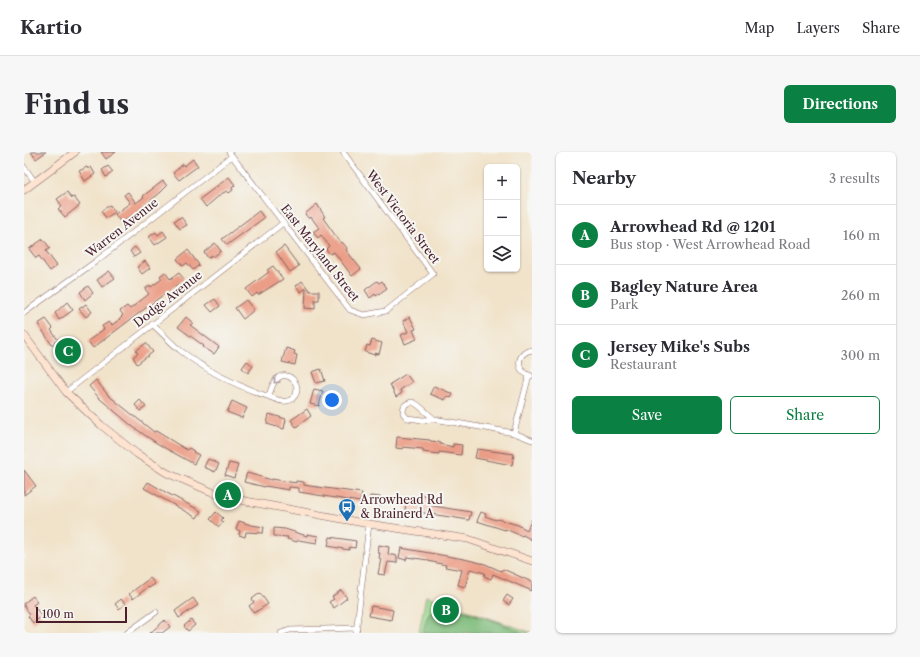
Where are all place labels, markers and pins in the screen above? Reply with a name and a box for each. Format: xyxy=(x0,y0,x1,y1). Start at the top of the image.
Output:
pin: C xyxy=(55,336,81,366)
pin: A xyxy=(215,480,241,510)
place label: Arrowhead Rd & Brainerd A xyxy=(359,492,444,521)
bus stop icon: Arrowhead Rd & Brainerd A xyxy=(337,497,357,522)
pin: B xyxy=(433,595,459,625)

